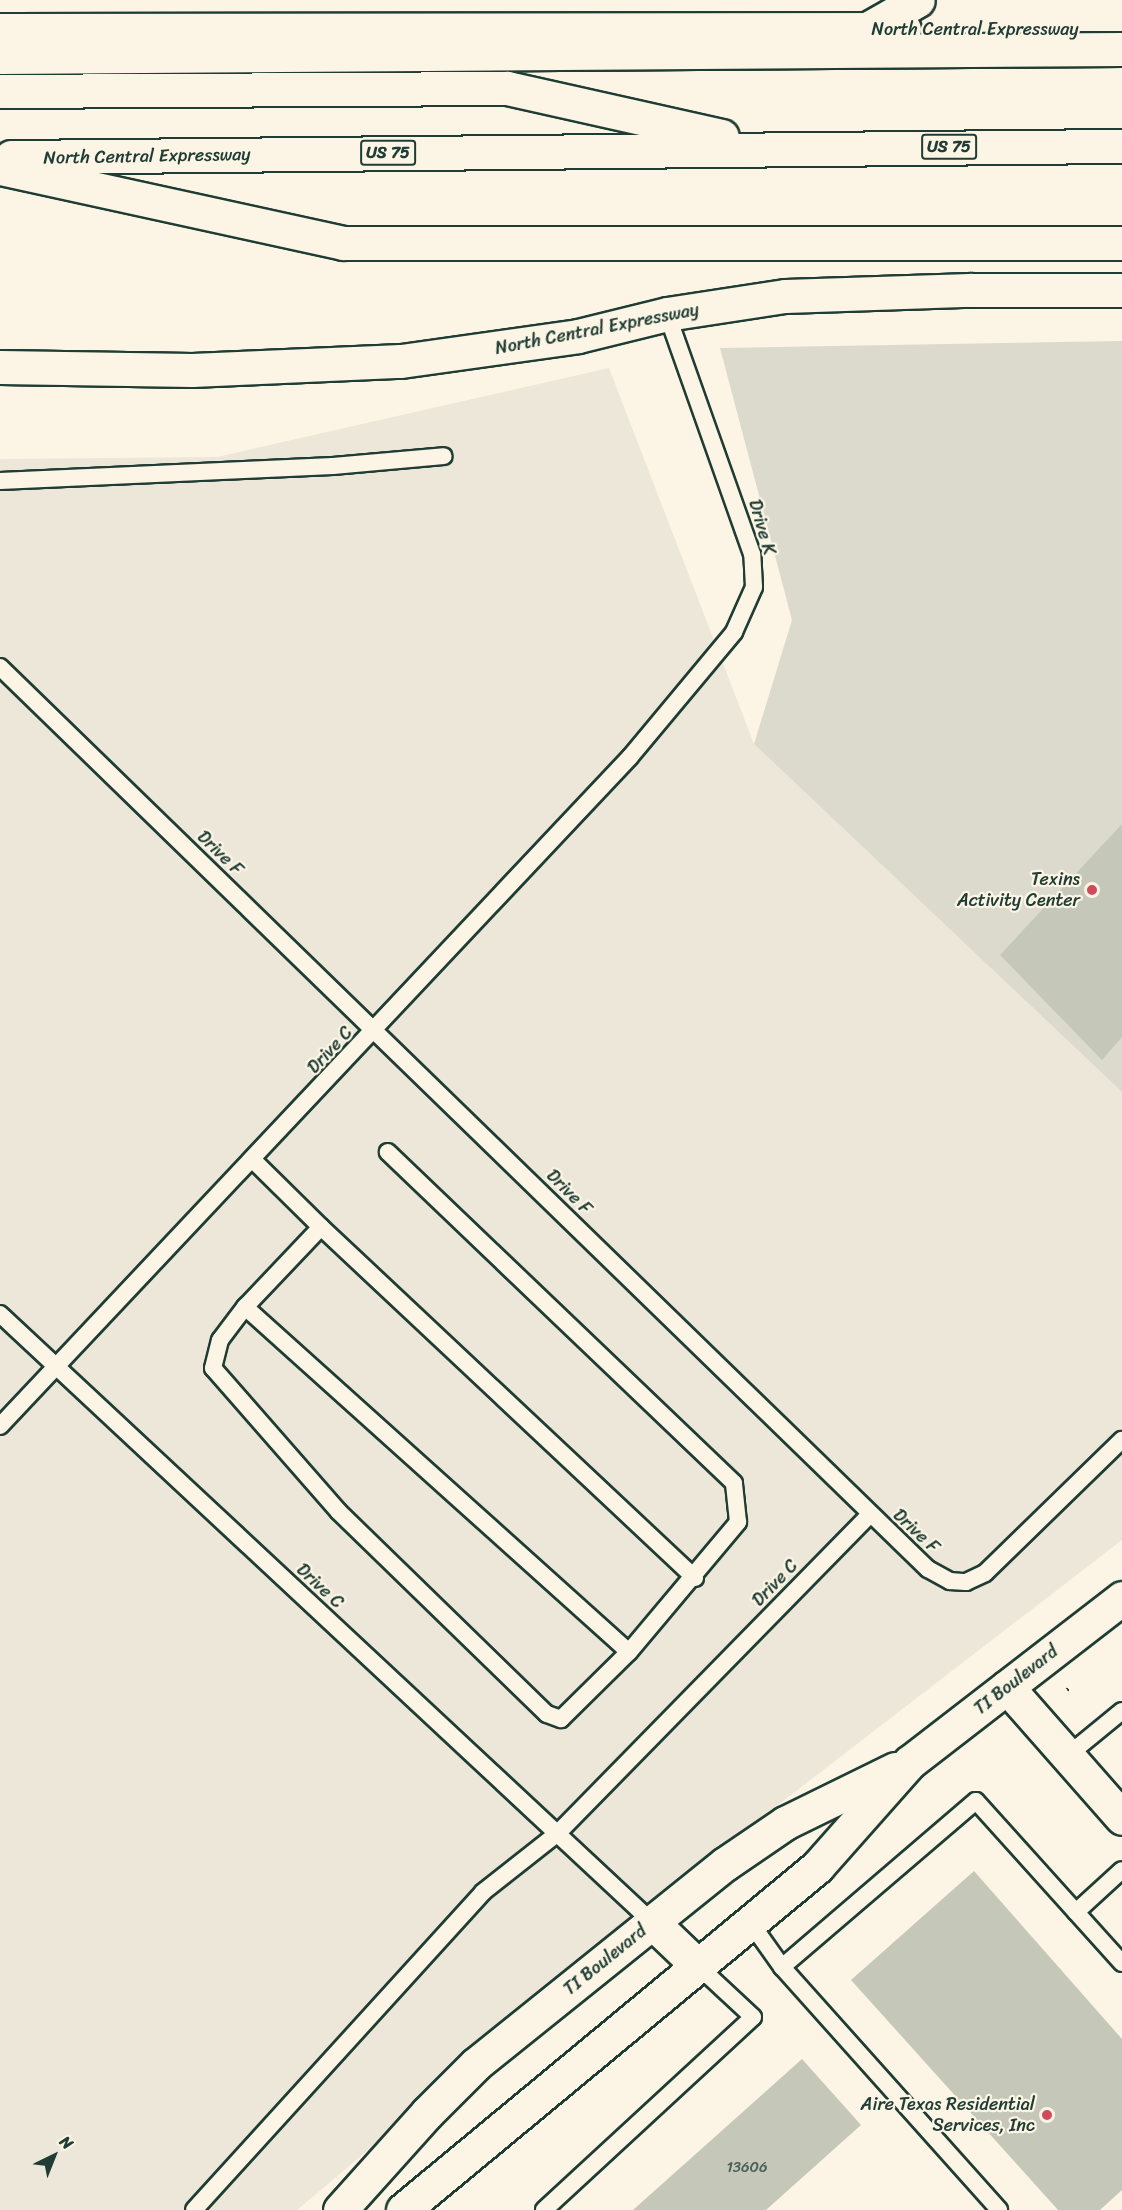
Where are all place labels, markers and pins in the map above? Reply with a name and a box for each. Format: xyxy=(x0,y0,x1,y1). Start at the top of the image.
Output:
place label: Texins Activity Center xyxy=(956,869,1080,912)
marker: Texins Activity Center xyxy=(1085,883,1099,897)
place label: Aire Texas Residential Services, Inc xyxy=(860,2094,1035,2136)
marker: Aire Texas Residential Services, Inc xyxy=(1040,2108,1054,2122)

